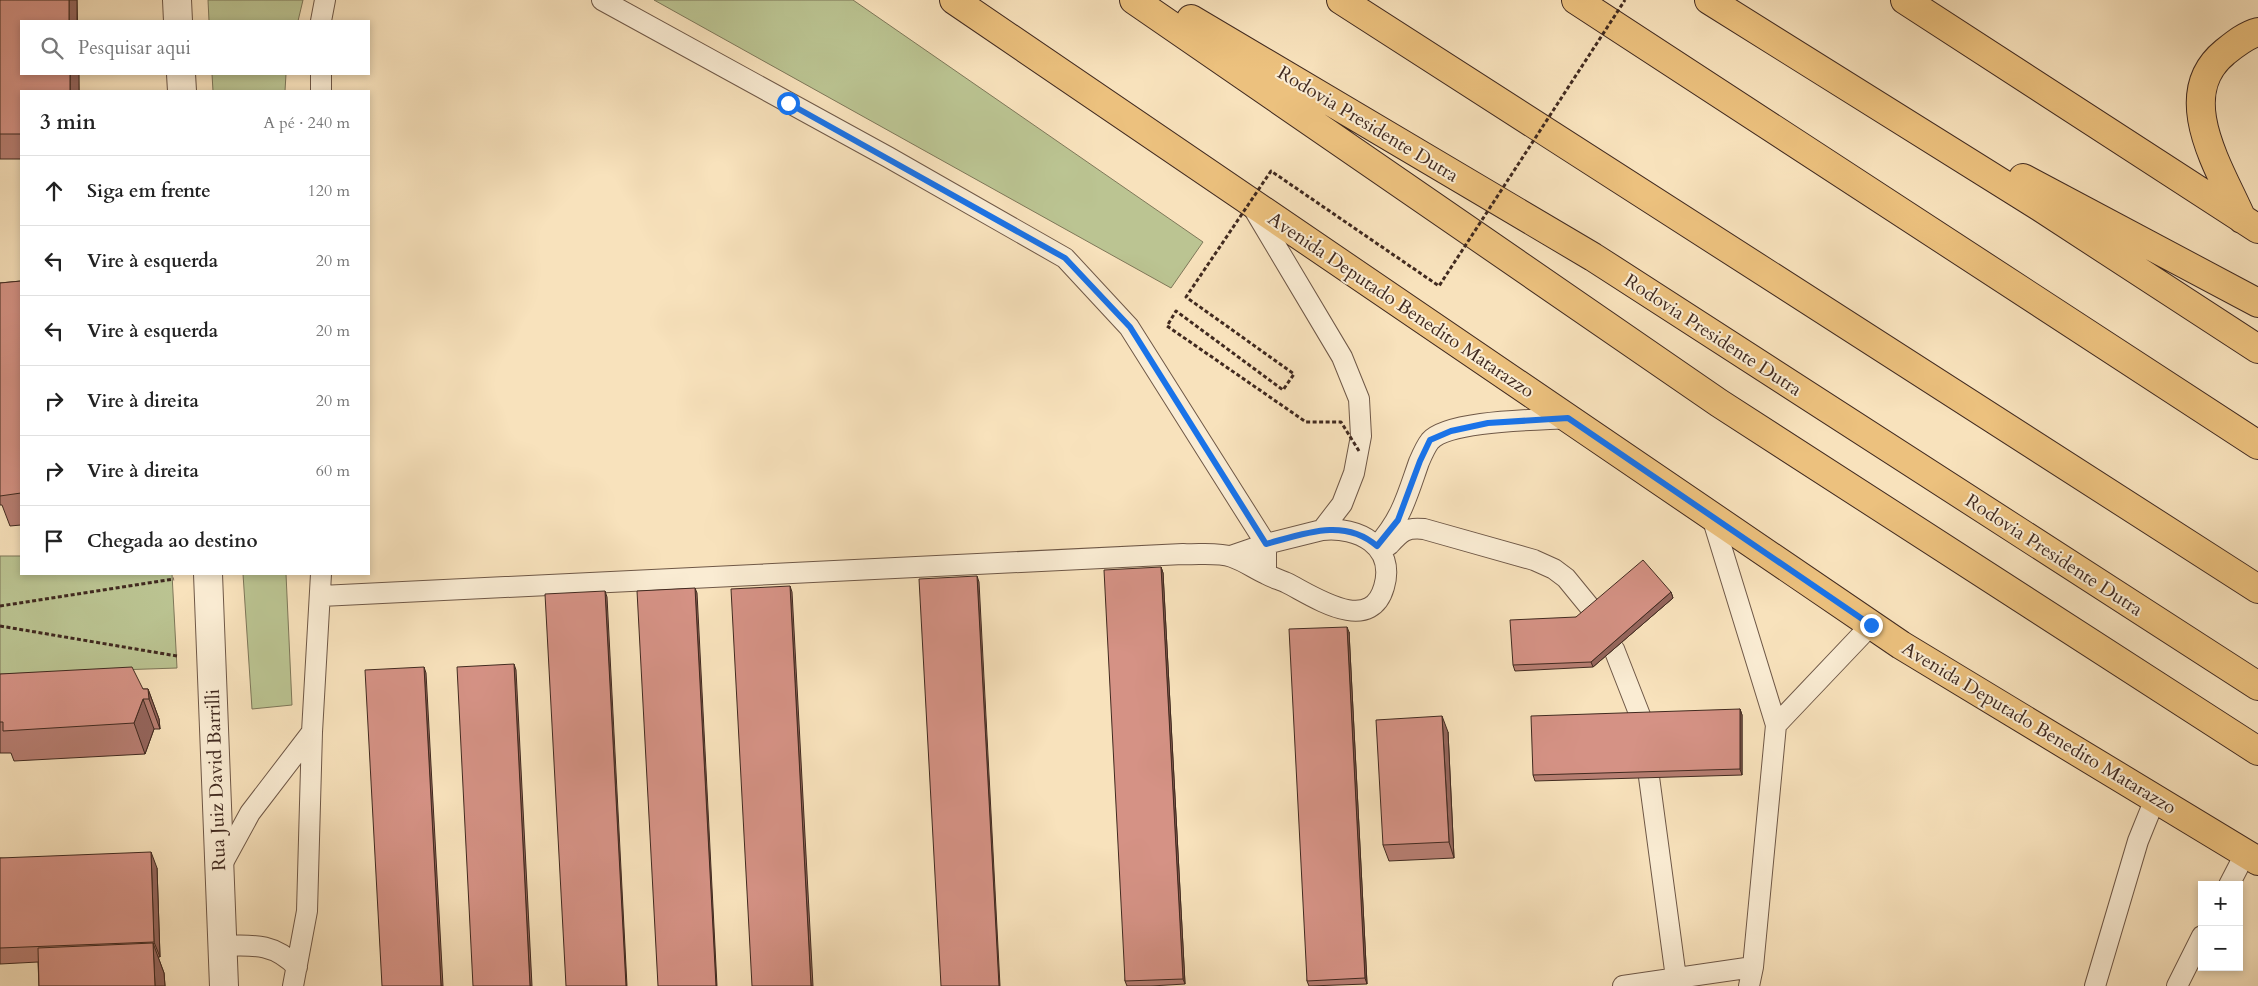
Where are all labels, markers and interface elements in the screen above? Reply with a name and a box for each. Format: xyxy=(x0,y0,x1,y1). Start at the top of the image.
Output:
search box xyxy=(20,20,370,75)
icon: search xyxy=(38,34,66,62)
text: Pesquisar aqui xyxy=(78,35,191,61)
street label: Rodovia Presidente Dutra xyxy=(1273,60,1463,188)
route start xyxy=(777,92,800,115)
text: 3 min xyxy=(40,108,96,137)
text: A pé · 240 m xyxy=(263,112,350,134)
icon: ahead xyxy=(40,177,68,205)
text: Siga em frente xyxy=(87,178,211,204)
text: 120 m xyxy=(308,180,350,202)
street label: Avenida Deputado Benedito Matarazzo xyxy=(1263,206,1539,404)
icon: left xyxy=(40,247,68,275)
text: Vire à esquerda xyxy=(87,248,218,274)
text: 20 m xyxy=(316,250,350,272)
street label: Rodovia Presidente Dutra xyxy=(1619,268,1807,402)
icon: left xyxy=(40,317,68,345)
text: Vire à esquerda xyxy=(87,318,218,344)
text: 20 m xyxy=(316,320,350,342)
icon: right xyxy=(40,387,68,415)
text: Vire à direita xyxy=(87,388,199,414)
text: 20 m xyxy=(316,390,350,412)
icon: right xyxy=(40,457,68,485)
text: Vire à direita xyxy=(87,458,199,484)
text: 60 m xyxy=(316,460,350,482)
street label: Rodovia Presidente Dutra xyxy=(1960,488,2148,622)
icon: arrive xyxy=(40,527,68,555)
text: Chegada ao destino xyxy=(87,528,258,554)
route end xyxy=(1860,614,1883,637)
street label: Avenida Deputado Benedito Matarazzo xyxy=(1897,635,2181,821)
street label: Rua Juiz David Barrilli xyxy=(200,689,232,871)
map controls xyxy=(2198,881,2243,971)
button: + xyxy=(2198,881,2243,926)
button: − xyxy=(2198,926,2243,971)

